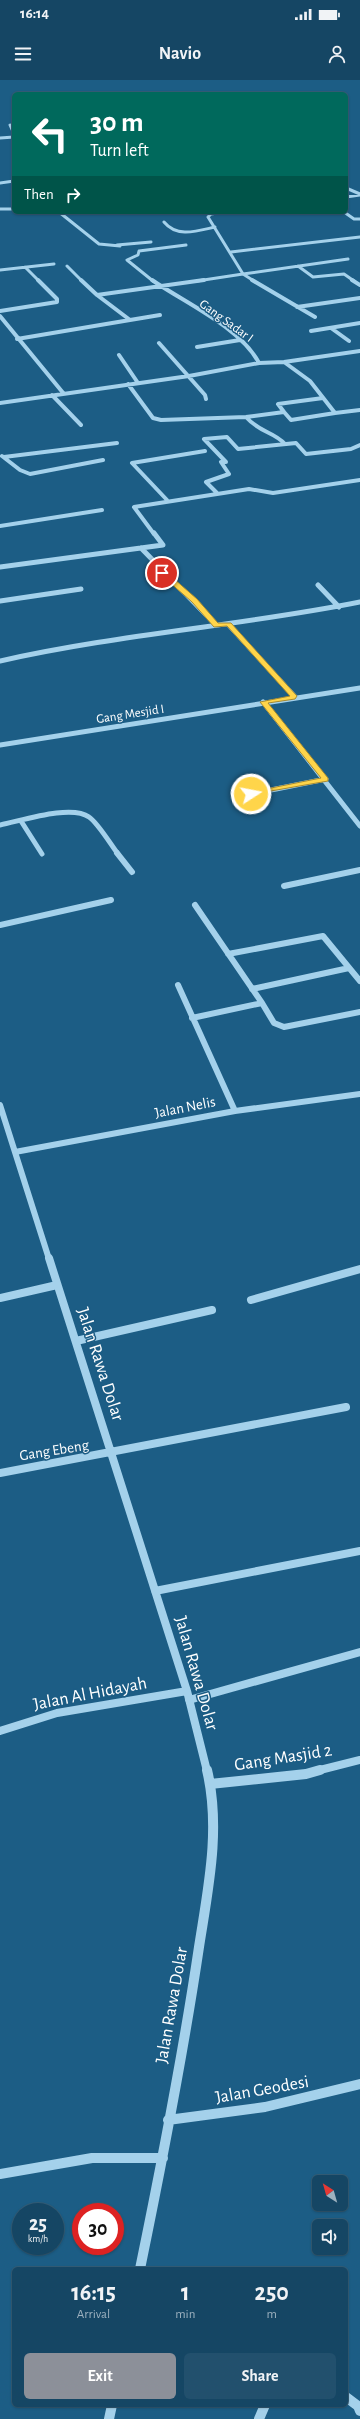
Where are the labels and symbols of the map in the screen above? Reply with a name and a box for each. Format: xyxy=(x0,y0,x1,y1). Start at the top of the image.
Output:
street label: Gang Sadar I xyxy=(197,297,255,345)
pin xyxy=(145,556,179,590)
street label: Gang Mesjid I xyxy=(95,703,165,726)
position arrow xyxy=(230,773,272,815)
street label: Jalan Nelis xyxy=(153,1094,217,1121)
street label: Jalan Rawa Dolar xyxy=(73,1305,127,1423)
street label: Gang Ebeng xyxy=(18,1438,91,1463)
street label: Jalan Rawa Dolar xyxy=(171,1614,221,1733)
street label: Jalan Al Hidayah xyxy=(32,1674,149,1714)
street label: Gang Masjid 2 xyxy=(233,1741,333,1775)
street label: Jalan Rawa Dolar xyxy=(153,1945,191,2065)
street label: Jalan Geodesi xyxy=(214,2073,310,2107)
north arrow xyxy=(312,2175,348,2211)
speed limit sign: 30 xyxy=(72,2203,124,2255)

